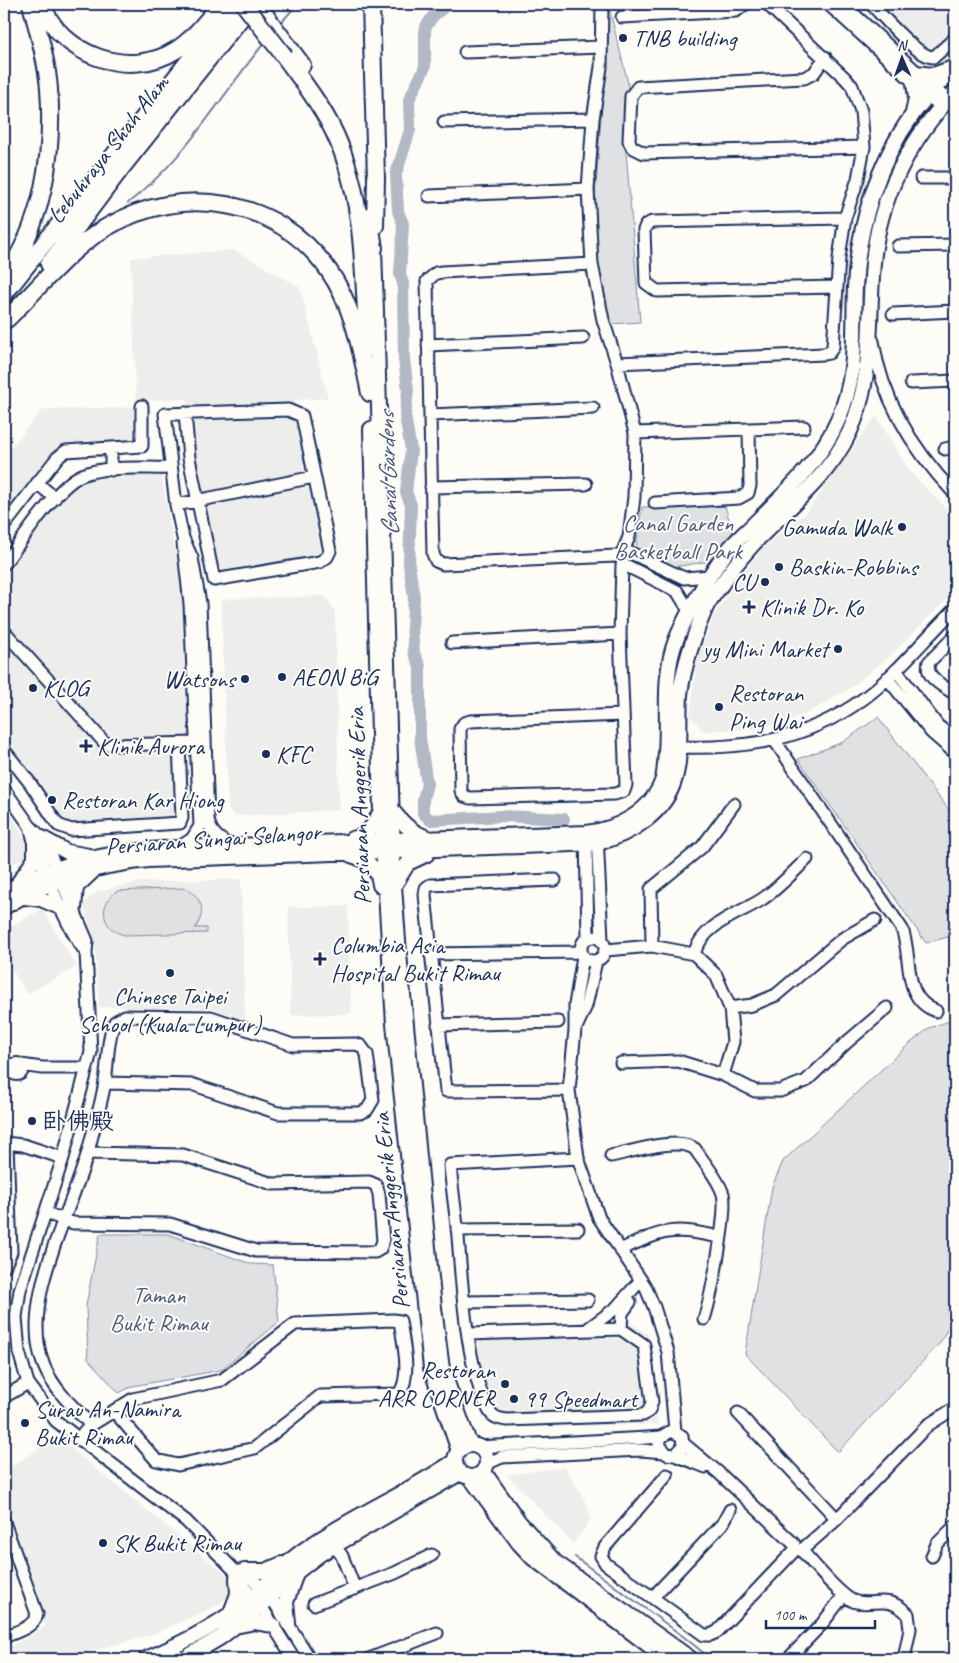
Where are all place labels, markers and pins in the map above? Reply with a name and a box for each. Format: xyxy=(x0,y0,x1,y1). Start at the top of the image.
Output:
place label: TNB building xyxy=(633,23,739,53)
marker: TNB building xyxy=(617,32,629,44)
place label: Gamuda Walk xyxy=(782,512,894,542)
marker: Gamuda Walk xyxy=(896,521,908,533)
place label: Baskin-Robbins xyxy=(789,552,920,582)
marker: Baskin-Robbins xyxy=(773,561,785,573)
place label: CU xyxy=(732,567,759,597)
marker: CU xyxy=(759,576,771,588)
place label: Klinik Dr. Ko xyxy=(760,592,865,622)
marker: Klinik Dr. Ko xyxy=(742,600,756,614)
place label: yy Mini Market xyxy=(700,634,831,664)
marker: yy Mini Market xyxy=(832,643,844,655)
place label: AEON BiG xyxy=(292,662,380,692)
place label: Watsons xyxy=(164,664,238,694)
marker: AEON BiG xyxy=(276,671,288,683)
place label: KLOG xyxy=(43,673,91,703)
marker: Watsons xyxy=(239,673,251,685)
place label: Restoran Ping Wai xyxy=(729,678,805,736)
marker: KLOG xyxy=(27,682,39,694)
marker: Restoran Ping Wai xyxy=(713,701,725,713)
place label: Klinik Aurora xyxy=(97,731,205,761)
marker: Klinik Aurora xyxy=(79,739,93,753)
place label: KFC xyxy=(276,739,313,769)
marker: KFC xyxy=(260,748,272,760)
place label: Restoran Kar Hiong xyxy=(62,785,225,815)
marker: Restoran Kar Hiong xyxy=(46,794,58,806)
place label: Columbia Asia Hospital Bukit Rimau xyxy=(331,930,502,988)
marker: Columbia Asia Hospital Bukit Rimau xyxy=(313,952,327,966)
marker: Chinese Taipei School (Kuala Lumpur) xyxy=(164,967,176,979)
place label: Chinese Taipei School (Kuala Lumpur) xyxy=(79,981,262,1039)
place label: 卧佛殿 xyxy=(42,1106,114,1136)
marker: 卧佛殿 xyxy=(26,1115,38,1127)
place label: Restoran ARR CORNER xyxy=(378,1355,497,1413)
marker: Restoran ARR CORNER xyxy=(499,1378,511,1390)
place label: 99 Speedmart xyxy=(524,1384,639,1414)
marker: 99 Speedmart xyxy=(508,1393,520,1405)
place label: Surau An-Namira Bukit Rimau xyxy=(35,1394,182,1452)
marker: Surau An-Namira Bukit Rimau xyxy=(19,1417,31,1429)
place label: SK Bukit Rimau xyxy=(113,1528,243,1558)
marker: SK Bukit Rimau xyxy=(97,1537,109,1549)

